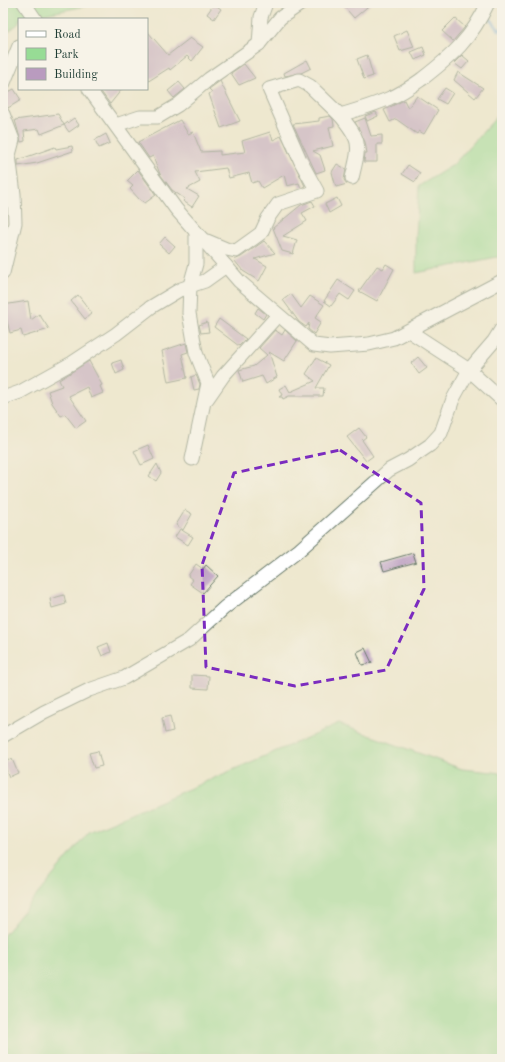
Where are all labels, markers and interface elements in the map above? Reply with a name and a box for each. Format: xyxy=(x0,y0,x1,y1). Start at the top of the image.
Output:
legend xyxy=(18,18,148,90)
text: Road xyxy=(54,29,81,41)
text: Park xyxy=(54,49,79,61)
text: Building xyxy=(54,69,98,81)

